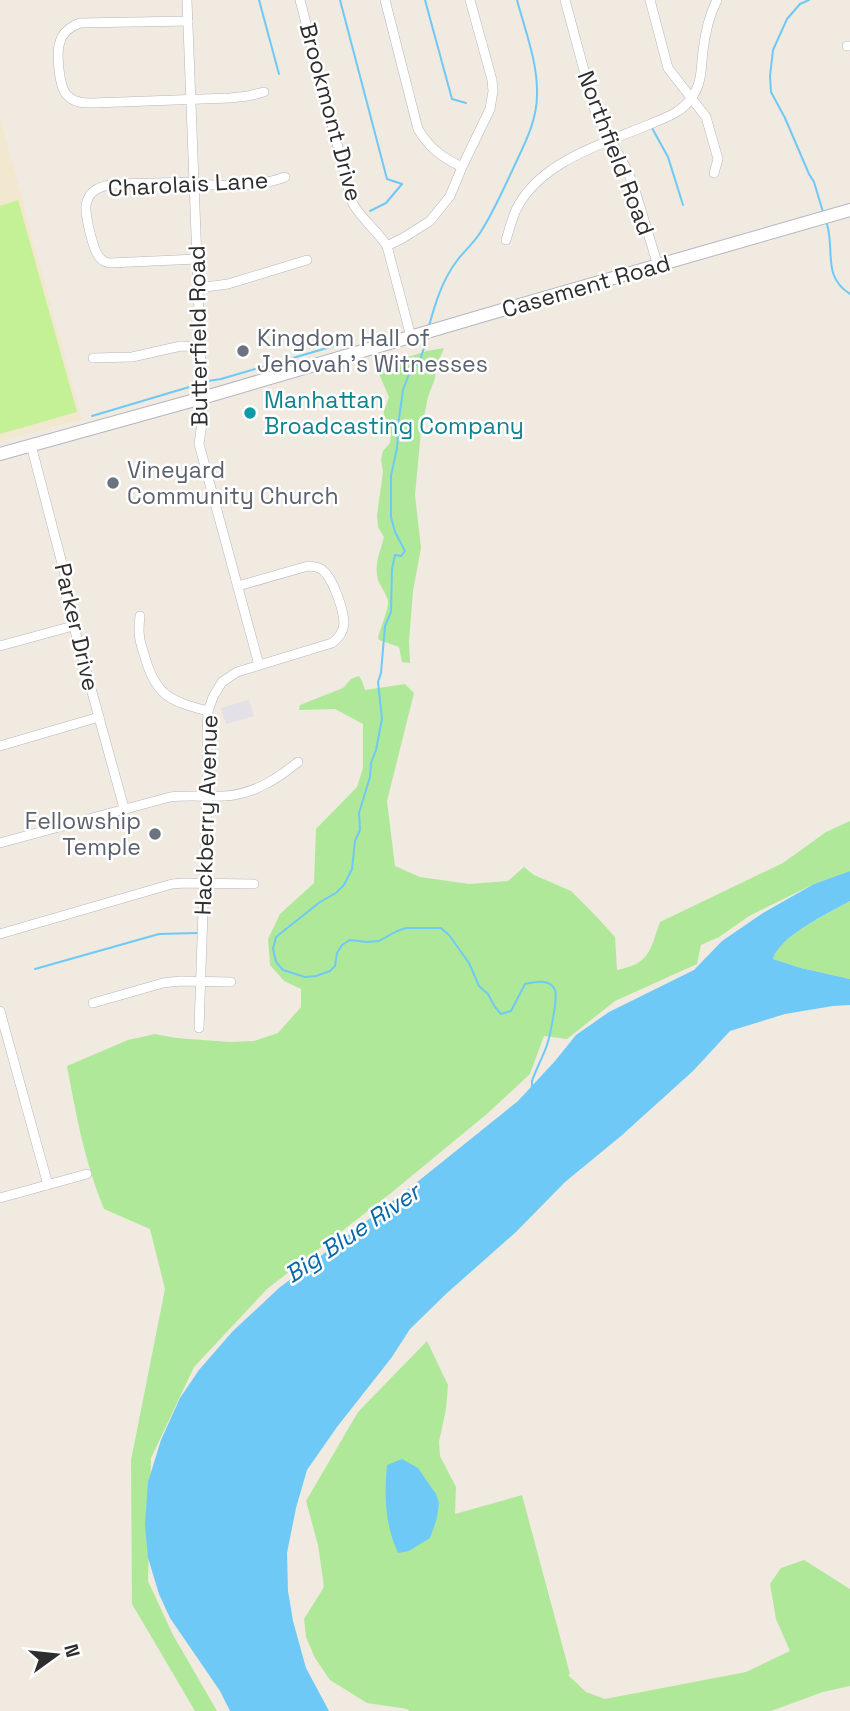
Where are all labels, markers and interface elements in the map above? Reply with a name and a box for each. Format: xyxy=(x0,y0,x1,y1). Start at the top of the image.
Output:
street label: Brookmont Drive xyxy=(293,19,369,205)
street label: Northfield Road xyxy=(571,66,661,240)
street label: Charolais Lane xyxy=(107,165,269,203)
street label: Butterfield Road xyxy=(181,245,215,427)
street label: Casement Road xyxy=(498,248,674,324)
place label: Kingdom Hall of Jehovah's Witnesses xyxy=(257,323,488,379)
marker: Kingdom Hall of Jehovah's Witnesses xyxy=(235,343,251,359)
place label: Manhattan Broadcasting Company xyxy=(264,385,524,441)
marker: Manhattan Broadcasting Company xyxy=(242,405,258,421)
place label: Vineyard Community Church xyxy=(127,455,339,511)
marker: Vineyard Community Church xyxy=(105,475,121,491)
street label: Parker Drive xyxy=(48,560,106,694)
street label: Hackberry Avenue xyxy=(188,714,224,916)
place label: Fellowship Temple xyxy=(25,806,141,862)
marker: Fellowship Temple xyxy=(147,826,163,842)
water label: Big Blue River xyxy=(278,1175,428,1290)
north arrow xyxy=(21,1620,91,1690)
text: N xyxy=(58,1641,86,1660)

